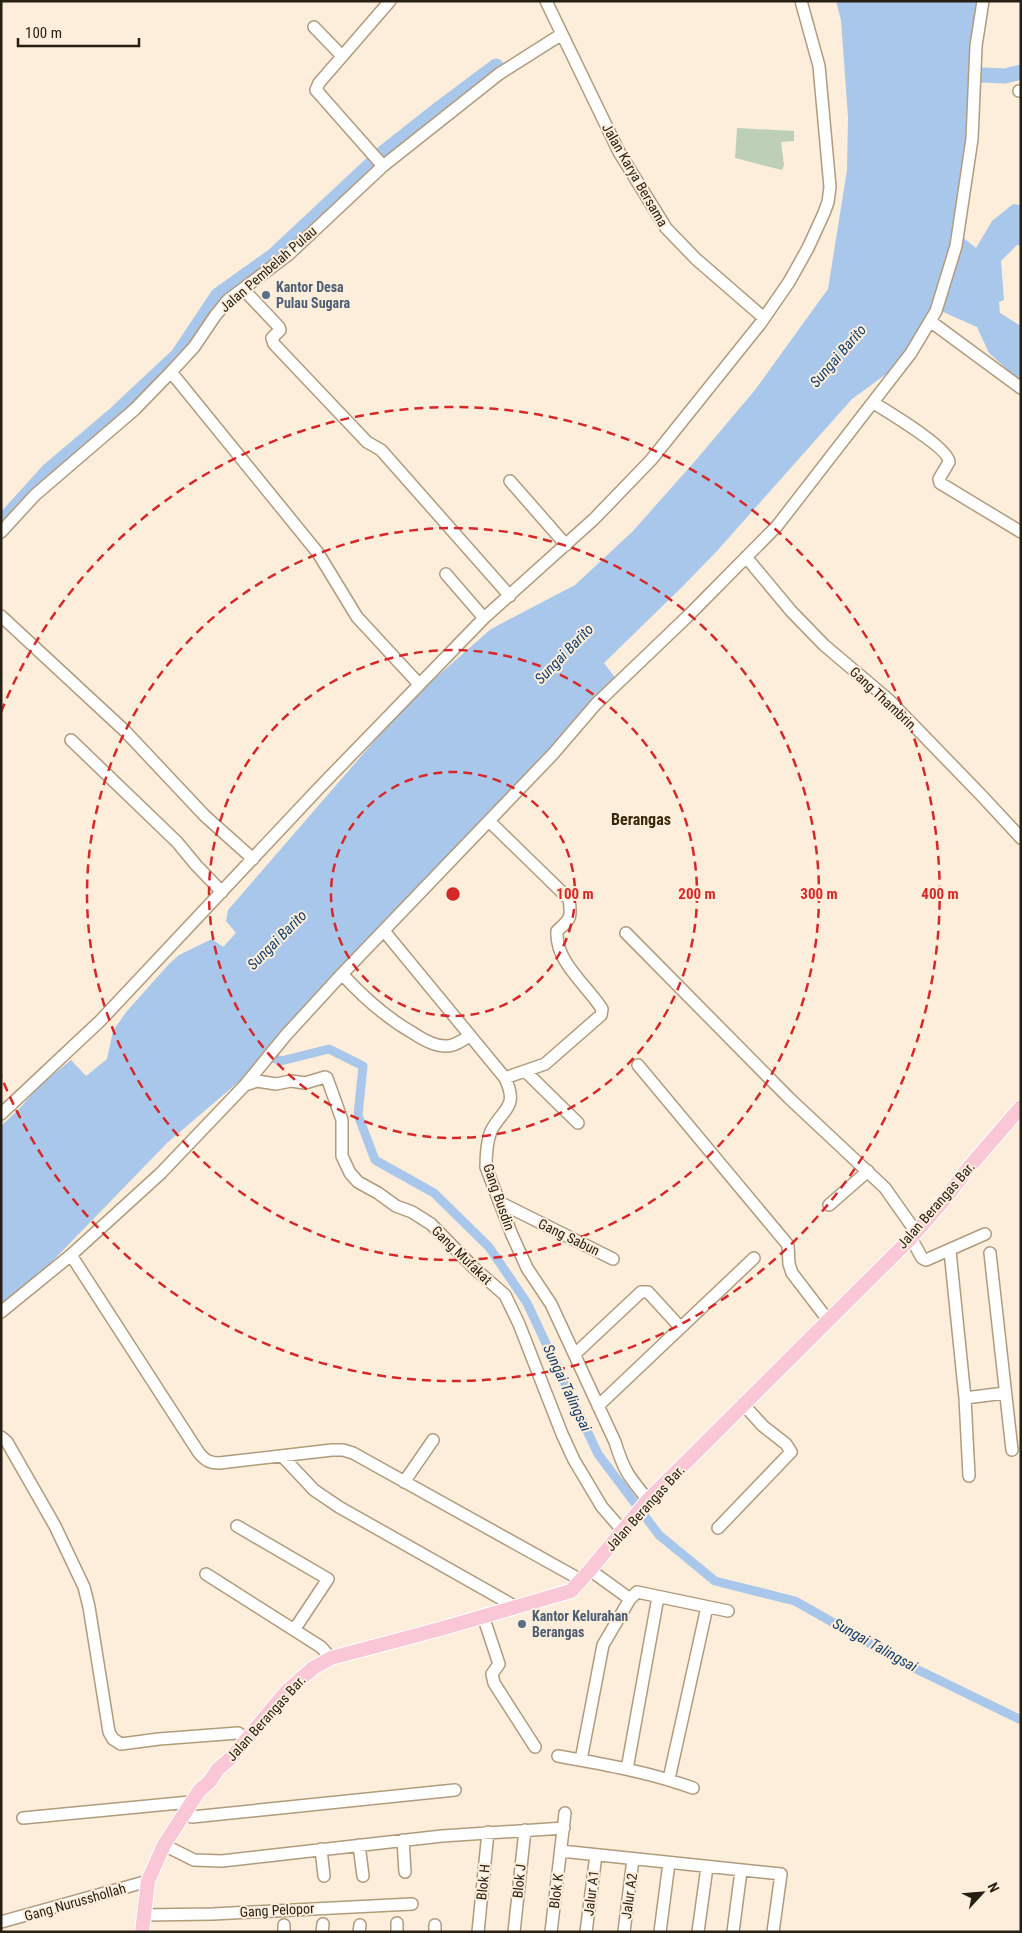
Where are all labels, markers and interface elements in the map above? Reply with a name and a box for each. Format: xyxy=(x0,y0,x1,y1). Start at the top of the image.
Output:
scale bar xyxy=(18,15,139,47)
text: 100 m xyxy=(25,24,62,42)
street label: Jalan Karya Bersama xyxy=(599,121,671,229)
street label: Jalan Pembelah Pulau xyxy=(216,223,320,315)
place label: Kantor Desa Pulau Sugara xyxy=(276,279,351,311)
marker: Kantor Desa Pulau Sugara xyxy=(260,289,272,301)
water label: Sungai Barito xyxy=(806,321,870,391)
water label: Sungai Barito xyxy=(531,620,597,688)
street label: Gang Thambrin xyxy=(847,663,919,733)
district label: Berangas xyxy=(611,810,671,829)
centre of rings xyxy=(444,885,462,903)
text: 100 m xyxy=(556,885,594,903)
text: 200 m xyxy=(678,885,716,903)
text: 300 m xyxy=(800,885,838,903)
text: 400 m xyxy=(921,885,959,903)
water label: Sungai Barito xyxy=(244,907,310,973)
street label: Jalan Berangas Bar. xyxy=(894,1158,978,1252)
street label: Gang Busdin xyxy=(480,1161,518,1233)
street label: Gang Sabun xyxy=(536,1215,602,1259)
street label: Gang Mufakat xyxy=(429,1222,495,1288)
water label: Sungai Talingsai xyxy=(539,1342,595,1435)
street label: Jalan Berangas Bar. xyxy=(602,1462,688,1554)
place label: Kantor Kelurahan Berangas xyxy=(532,1608,628,1640)
water label: Sungai Talingsai xyxy=(830,1614,921,1676)
marker: Kantor Kelurahan Berangas xyxy=(516,1618,528,1630)
street label: Jalan Berangas Bar. xyxy=(223,1672,309,1764)
street label: Blok H xyxy=(473,1863,493,1901)
street label: Blok J xyxy=(509,1863,529,1899)
north arrow xyxy=(957,1868,1007,1918)
street label: Jalur A1 xyxy=(580,1869,602,1917)
street label: Blok K xyxy=(546,1872,566,1909)
street label: Jalur A2 xyxy=(618,1872,640,1920)
street label: Gang Nurusshollah xyxy=(22,1880,128,1924)
text: N xyxy=(985,1880,1003,1895)
street label: Gang Pelopor xyxy=(239,1900,315,1920)

